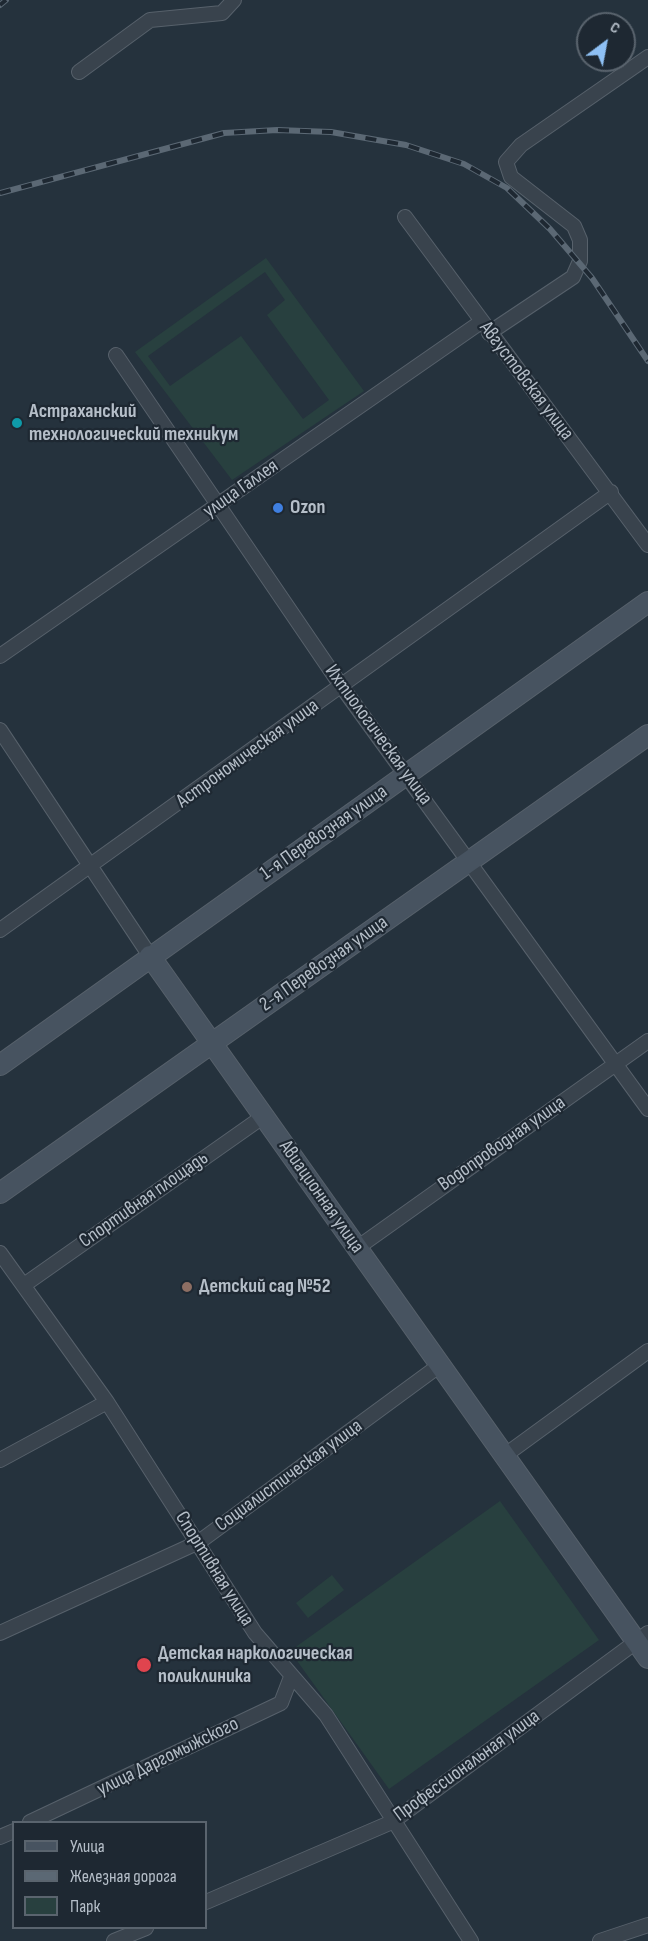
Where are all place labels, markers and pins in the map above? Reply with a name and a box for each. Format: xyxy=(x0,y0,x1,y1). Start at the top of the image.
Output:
place label: Астраханский технологический техникум xyxy=(29,400,238,447)
marker: Астраханский технологический техникум xyxy=(10,416,24,430)
place label: Ozon xyxy=(290,496,325,520)
marker: Ozon xyxy=(271,501,285,515)
place label: Детский сад №52 xyxy=(199,1275,330,1299)
marker: Детский сад №52 xyxy=(180,1280,194,1294)
place label: Детская наркологическая поликлиника xyxy=(158,1642,353,1689)
marker: Детская наркологическая поликлиника xyxy=(135,1656,153,1674)

